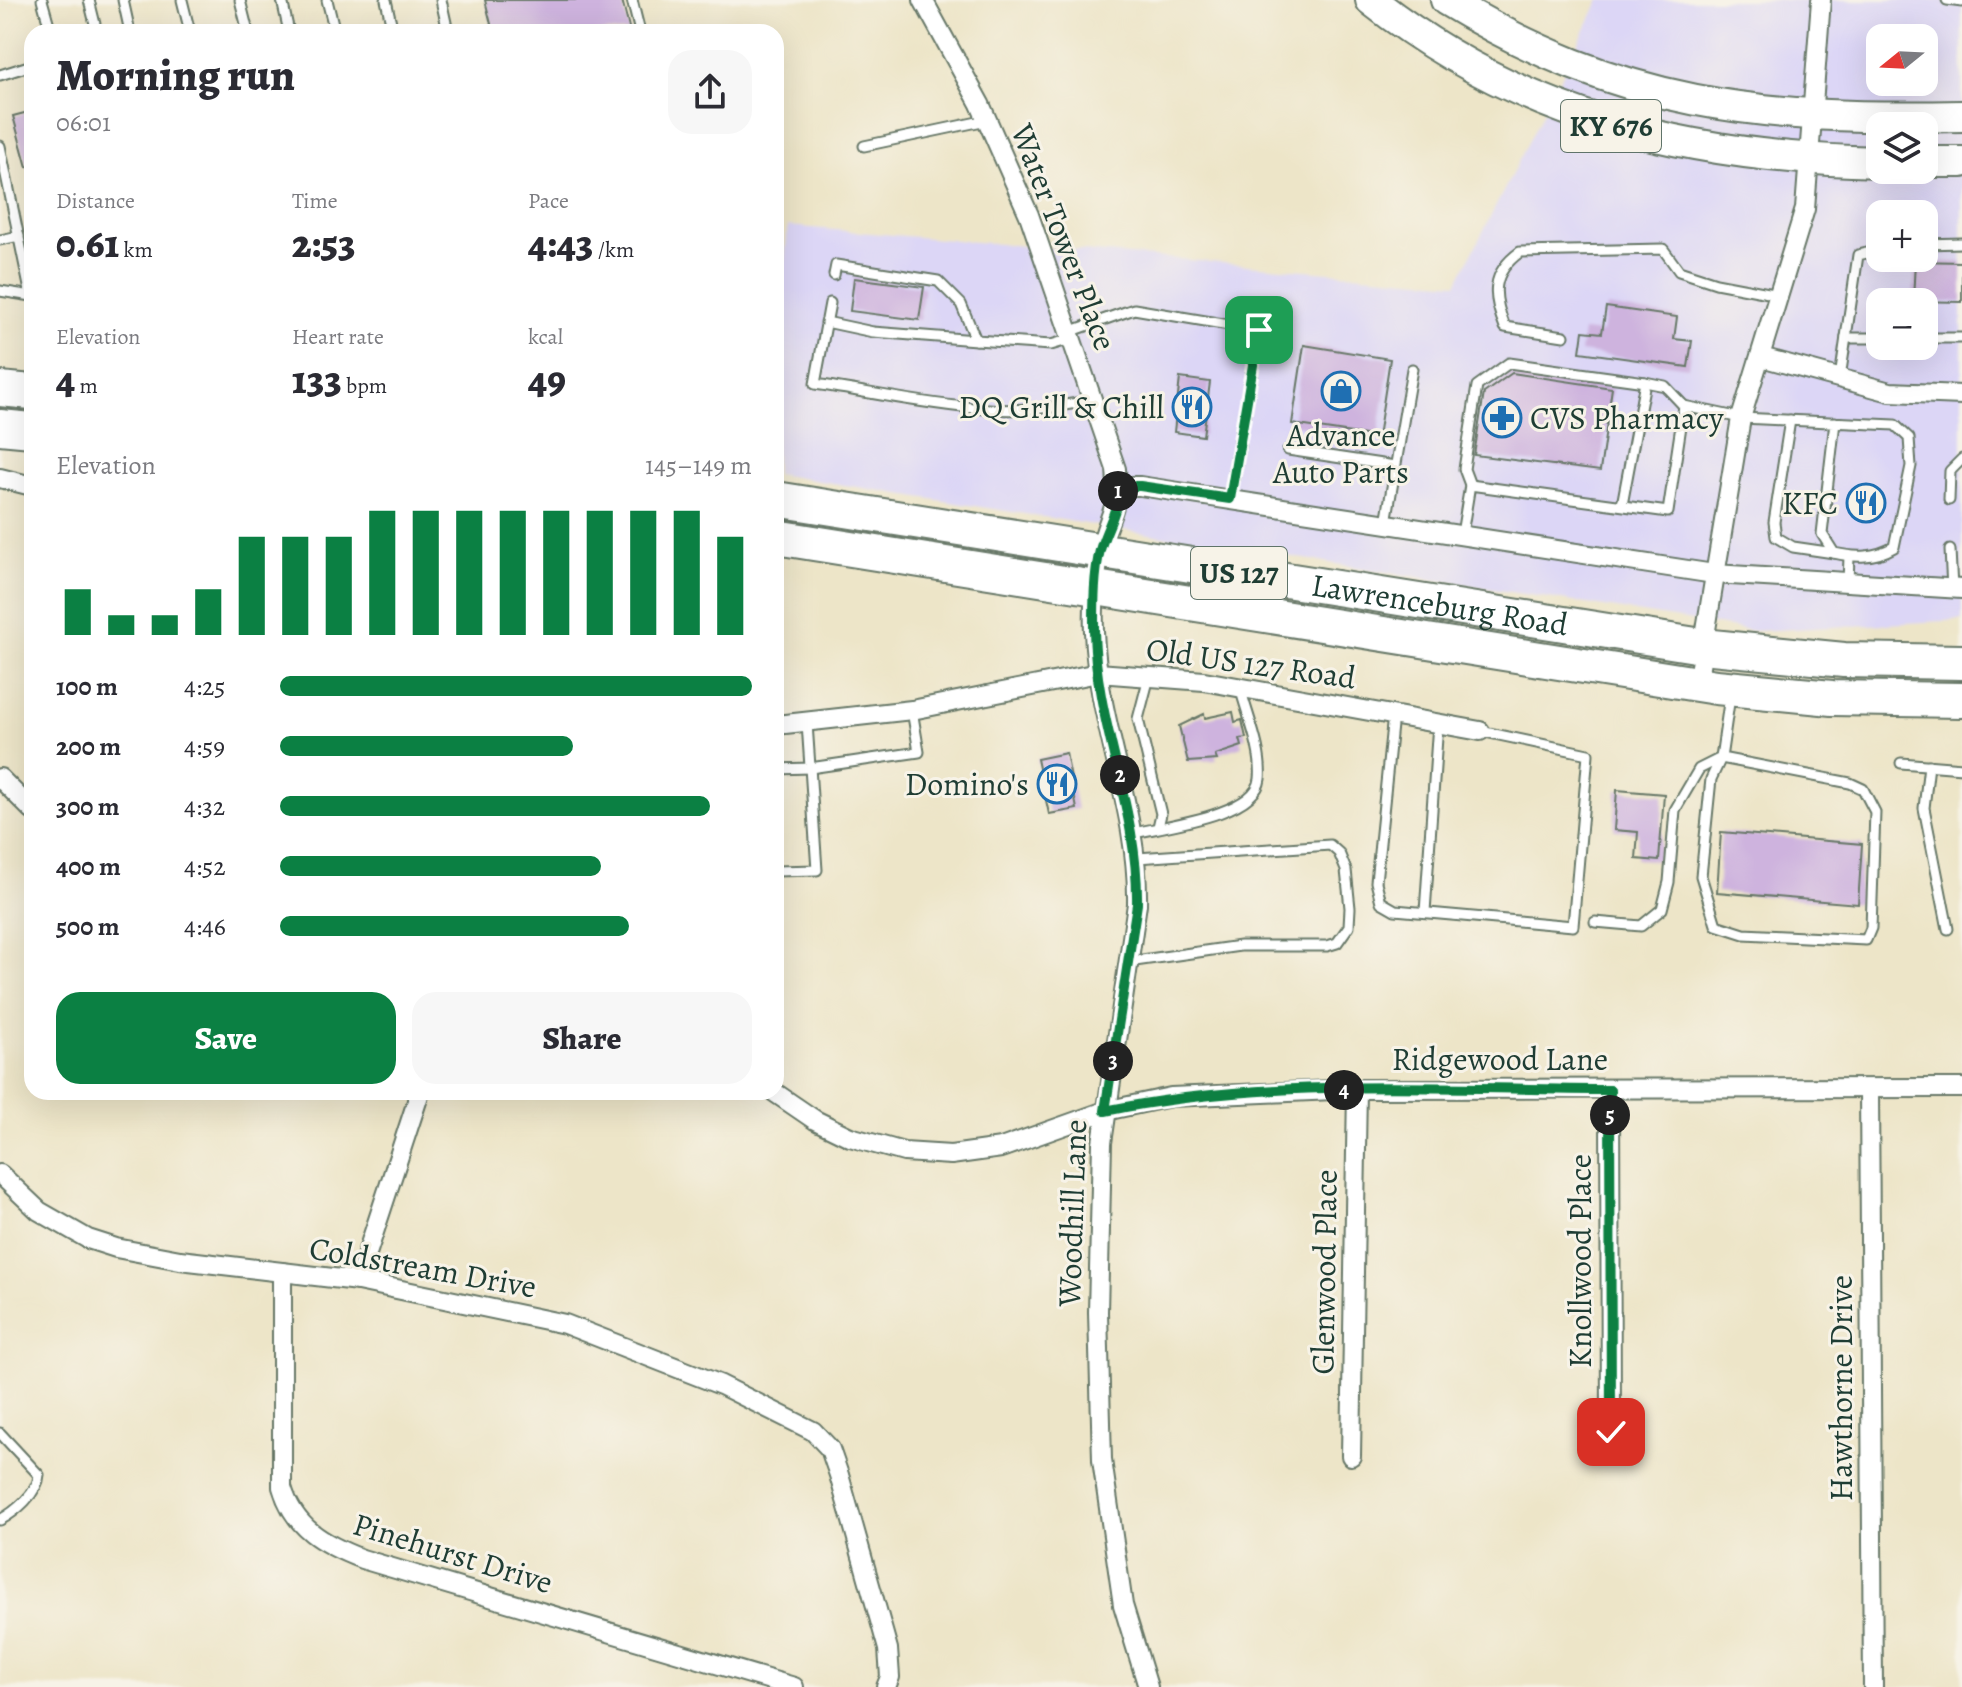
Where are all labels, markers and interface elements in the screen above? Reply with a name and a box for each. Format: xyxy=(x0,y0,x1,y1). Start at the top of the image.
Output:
north arrow xyxy=(1866,24,1938,96)
map controls xyxy=(1866,24,1938,360)
text: Morning run xyxy=(56,45,295,105)
button: share xyxy=(668,50,752,134)
road number: KY 676 xyxy=(1561,100,1661,152)
text: 06:01 xyxy=(56,105,111,140)
button: layers xyxy=(1866,112,1938,184)
street label: Water Tower Place xyxy=(1000,116,1127,357)
text: Distance xyxy=(56,186,135,216)
text: Time xyxy=(292,186,338,216)
text: Pace xyxy=(528,186,569,216)
button: + xyxy=(1866,200,1938,272)
text: 0.61 xyxy=(56,216,119,271)
text: 2:53 xyxy=(292,216,356,271)
text: 4:43 xyxy=(528,216,593,271)
text: km xyxy=(119,235,153,265)
text: /km xyxy=(593,235,634,265)
button: − xyxy=(1866,288,1938,360)
pin xyxy=(1225,296,1293,364)
icon: arrive xyxy=(1237,308,1281,352)
text: Elevation xyxy=(56,322,140,352)
text: Heart rate xyxy=(292,322,384,352)
text: kcal xyxy=(528,322,563,352)
text: 4 xyxy=(56,352,75,407)
text: 133 xyxy=(292,352,342,407)
text: 49 xyxy=(528,352,566,407)
shop icon: Advance Auto Parts xyxy=(1320,370,1362,412)
text: m xyxy=(75,371,98,401)
text: bpm xyxy=(342,371,387,401)
place label: DQ Grill & Chill xyxy=(958,385,1164,429)
restaurant icon: DQ Grill & Chill xyxy=(1171,386,1213,428)
place label: CVS Pharmacy xyxy=(1530,396,1724,440)
pharmacy icon: CVS Pharmacy xyxy=(1481,397,1523,439)
place label: Advance Auto Parts xyxy=(1272,413,1409,494)
text: Elevation xyxy=(56,448,156,483)
text: 145–149 m xyxy=(645,448,752,483)
pin: 1 xyxy=(1098,471,1138,511)
text: 1 xyxy=(1114,476,1122,506)
place label: KFC xyxy=(1782,481,1838,525)
restaurant icon: KFC xyxy=(1845,482,1887,524)
road number: US 127 xyxy=(1191,547,1287,599)
street label: Lawrenceburg Road xyxy=(1308,562,1572,647)
street label: Old US 127 Road xyxy=(1143,627,1359,700)
text: 100 m xyxy=(56,669,118,704)
text: 4:25 xyxy=(184,669,226,704)
text: 200 m xyxy=(56,729,121,764)
text: 4:59 xyxy=(184,729,225,764)
pin: 2 xyxy=(1100,755,1140,795)
text: 2 xyxy=(1115,760,1125,790)
place label: Domino's xyxy=(905,762,1029,806)
restaurant icon: Domino's xyxy=(1036,763,1078,805)
text: 300 m xyxy=(56,789,120,824)
text: 4:32 xyxy=(184,789,225,824)
text: 400 m xyxy=(56,849,121,884)
text: 4:52 xyxy=(184,849,226,884)
text: 500 m xyxy=(56,909,120,944)
text: 4:46 xyxy=(184,909,226,944)
button: Save xyxy=(56,992,396,1084)
button: Share xyxy=(412,992,752,1084)
street label: Ridgewood Lane xyxy=(1392,1037,1608,1081)
pin: 3 xyxy=(1093,1041,1133,1081)
text: 3 xyxy=(1108,1046,1118,1076)
pin: 4 xyxy=(1324,1070,1364,1110)
text: 4 xyxy=(1339,1075,1349,1105)
pin: 5 xyxy=(1590,1095,1630,1135)
text: 5 xyxy=(1605,1100,1615,1130)
street label: Woodhill Lane xyxy=(1047,1119,1097,1308)
street label: Knollwood Place xyxy=(1558,1154,1602,1368)
street label: Glenwood Place xyxy=(1300,1169,1348,1375)
street label: Coldstream Drive xyxy=(306,1225,540,1309)
street label: Hawthorne Drive xyxy=(1819,1275,1863,1501)
pin xyxy=(1577,1398,1645,1466)
icon: check xyxy=(1589,1410,1633,1454)
street label: Pinehurst Drive xyxy=(348,1502,558,1604)

